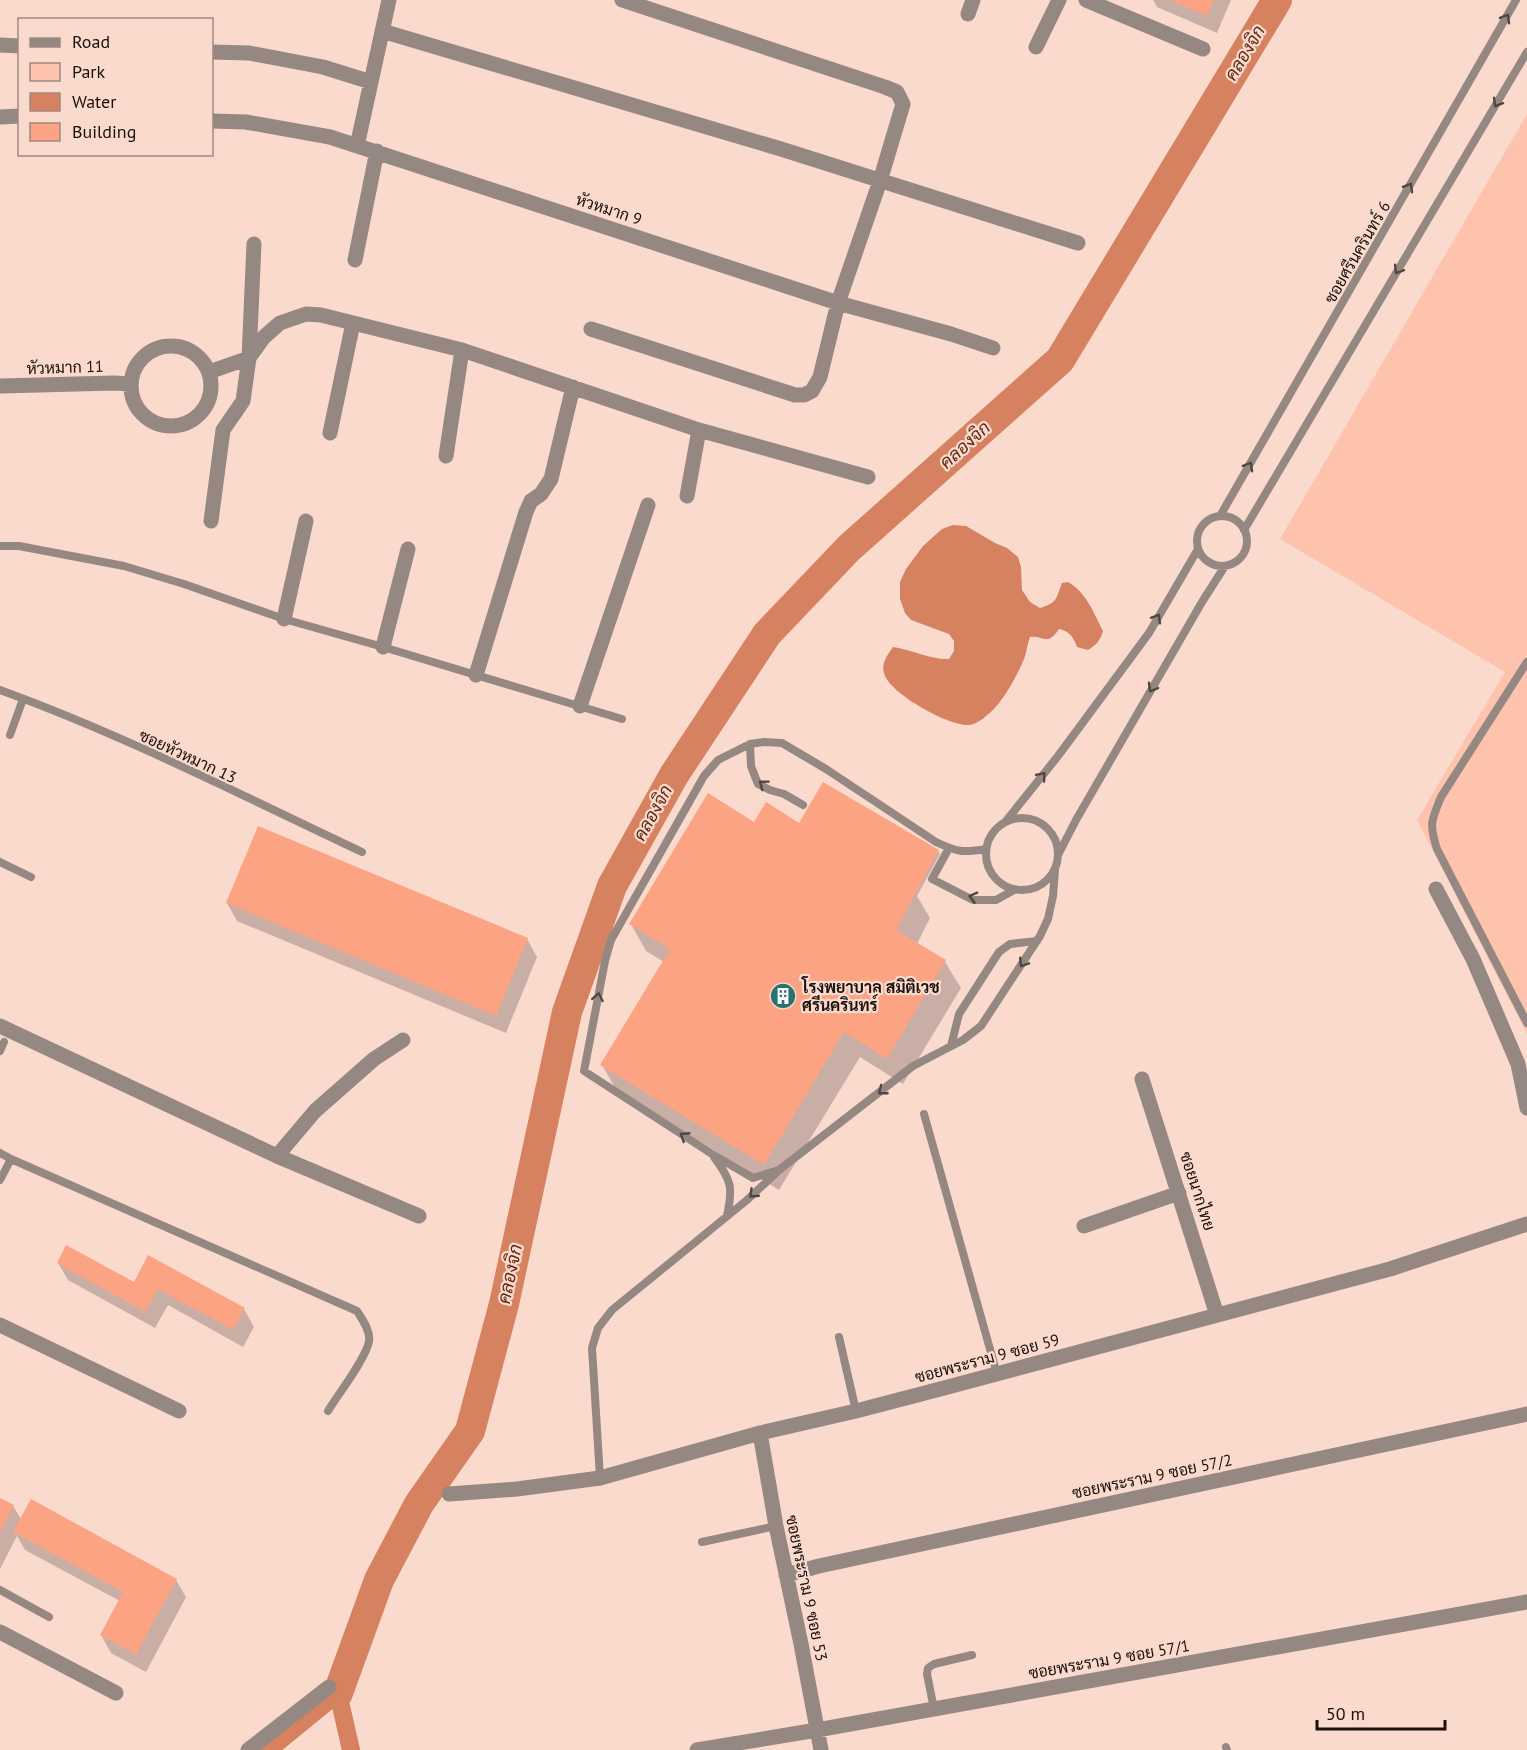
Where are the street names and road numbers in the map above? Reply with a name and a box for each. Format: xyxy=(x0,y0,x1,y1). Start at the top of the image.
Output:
street label: หัวหมาก 9 xyxy=(573,189,645,229)
street label: ซอยศรีนครินทร์ 6 xyxy=(1318,196,1394,307)
street label: หัวหมาก 11 xyxy=(26,356,104,378)
street label: ซอยหัวหมาก 13 xyxy=(136,725,240,787)
street label: ซอยนากไทย xyxy=(1176,1149,1221,1233)
street label: ซอยพระราม 9 ซอย 59 xyxy=(912,1329,1062,1387)
street label: ซอยพระราม 9 ซอย 57/2 xyxy=(1070,1449,1234,1503)
street label: ซอยพระราม 9 ซอย 53 xyxy=(782,1513,832,1663)
street label: ซอยพระราม 9 ซอย 57/1 xyxy=(1027,1635,1191,1683)

